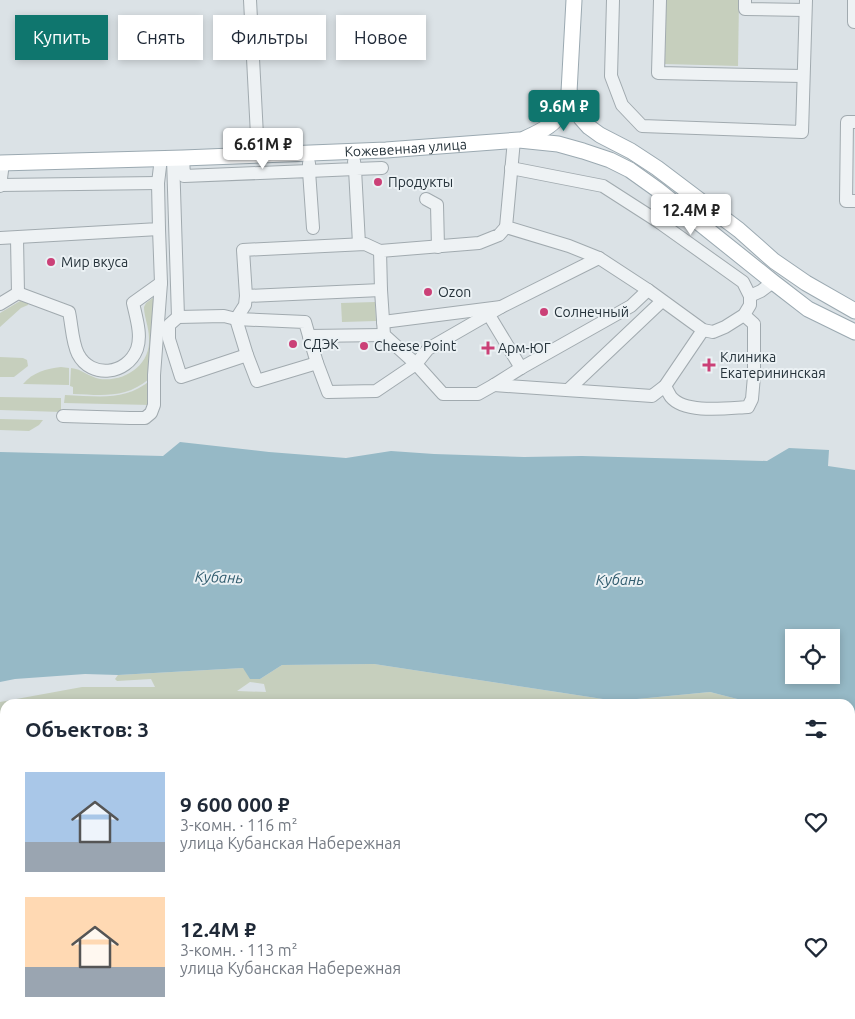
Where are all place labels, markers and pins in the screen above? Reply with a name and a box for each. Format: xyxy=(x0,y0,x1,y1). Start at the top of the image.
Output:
pin: 9.6M ₽ xyxy=(523,90,605,132)
pin: 6.61M ₽ xyxy=(217,128,309,170)
place label: Продукты xyxy=(388,174,453,190)
marker: Продукты xyxy=(372,176,384,188)
pin: 12.4M ₽ xyxy=(645,194,737,236)
place label: Мир вкуса xyxy=(61,254,128,270)
marker: Мир вкуса xyxy=(45,256,57,268)
place label: Ozon xyxy=(438,284,471,300)
marker: Ozon xyxy=(422,286,434,298)
place label: Солнечный xyxy=(554,304,629,320)
marker: Солнечный xyxy=(538,306,550,318)
place label: СДЭК xyxy=(303,336,339,352)
marker: СДЭК xyxy=(287,338,299,350)
place label: Cheese Point xyxy=(374,338,457,354)
marker: Cheese Point xyxy=(358,340,370,352)
place label: Арм-ЮГ xyxy=(498,340,551,356)
marker: Арм-ЮГ xyxy=(482,342,494,354)
place label: Клиника Екатерининская xyxy=(720,349,826,381)
marker: Клиника Екатерининская xyxy=(702,358,716,372)

